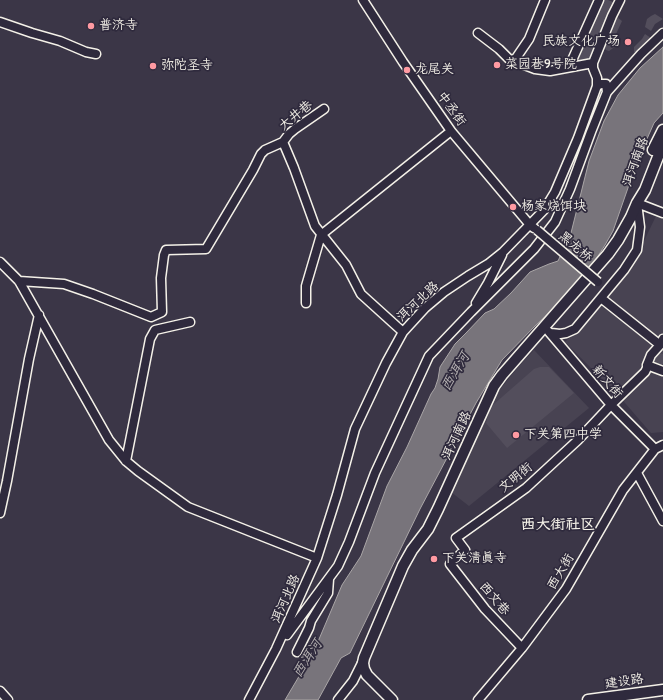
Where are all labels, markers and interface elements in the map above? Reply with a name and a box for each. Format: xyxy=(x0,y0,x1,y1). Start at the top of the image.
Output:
place label: 普济寺 xyxy=(99,18,138,34)
marker: 普济寺 xyxy=(86,21,96,31)
place label: 民族文化广场 xyxy=(542,34,620,50)
marker: 民族文化广场 xyxy=(623,37,633,47)
place label: 菜园巷9号院 xyxy=(505,57,577,73)
place label: 弥陀圣寺 xyxy=(161,58,213,74)
marker: 菜园巷9号院 xyxy=(492,60,502,70)
marker: 弥陀圣寺 xyxy=(148,61,158,71)
place label: 龙尾关 xyxy=(415,62,454,78)
marker: 龙尾关 xyxy=(402,65,412,75)
street label: 中丞街 xyxy=(433,89,469,129)
street label: 大井巷 xyxy=(276,98,316,134)
street label: 洱河南路 xyxy=(620,135,652,189)
place label: 杨家烧饵块 xyxy=(521,199,586,215)
marker: 杨家烧饵块 xyxy=(508,202,518,212)
street label: 黑龙桥 xyxy=(555,228,595,266)
street label: 洱河北路 xyxy=(394,279,442,325)
water label: 西洱河 xyxy=(438,350,474,394)
street label: 新文街 xyxy=(588,362,626,402)
street label: 洱河南路 xyxy=(439,409,475,463)
place label: 下关第四中学 xyxy=(524,427,602,443)
marker: 下关第四中学 xyxy=(511,430,521,440)
street label: 文明街 xyxy=(496,460,536,496)
district label: 西大街社区 xyxy=(521,516,595,534)
place label: 下关清真寺 xyxy=(442,551,507,567)
street label: 西大街 xyxy=(544,551,578,593)
marker: 下关清真寺 xyxy=(429,554,439,564)
street label: 洱河北路 xyxy=(268,572,304,626)
street label: 西文巷 xyxy=(475,579,513,619)
water label: 西洱河 xyxy=(290,637,326,681)
street label: 建设路 xyxy=(604,672,644,692)

